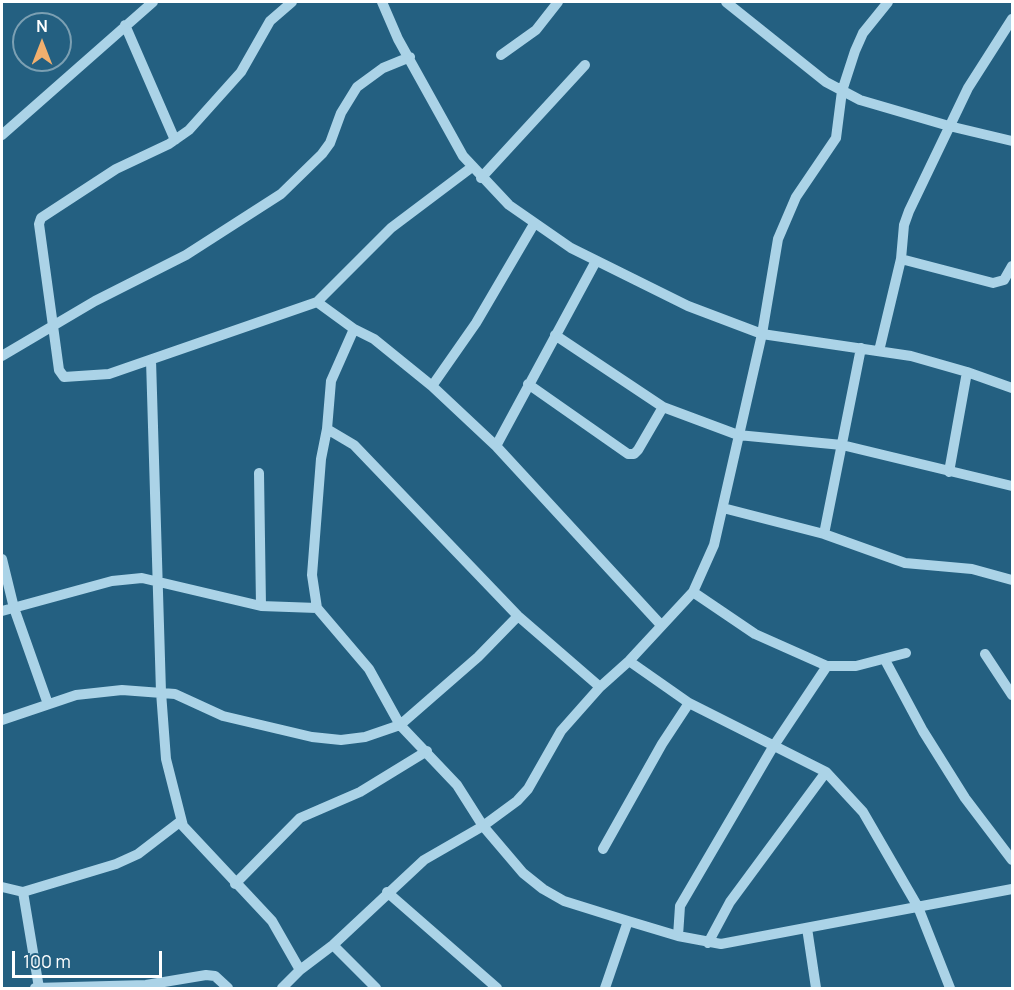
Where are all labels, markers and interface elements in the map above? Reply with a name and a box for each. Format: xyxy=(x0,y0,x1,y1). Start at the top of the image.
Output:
north arrow xyxy=(12,12,72,72)
text: N xyxy=(36,15,48,37)
scale bar xyxy=(15,939,165,977)
text: 100 m xyxy=(23,949,71,973)

